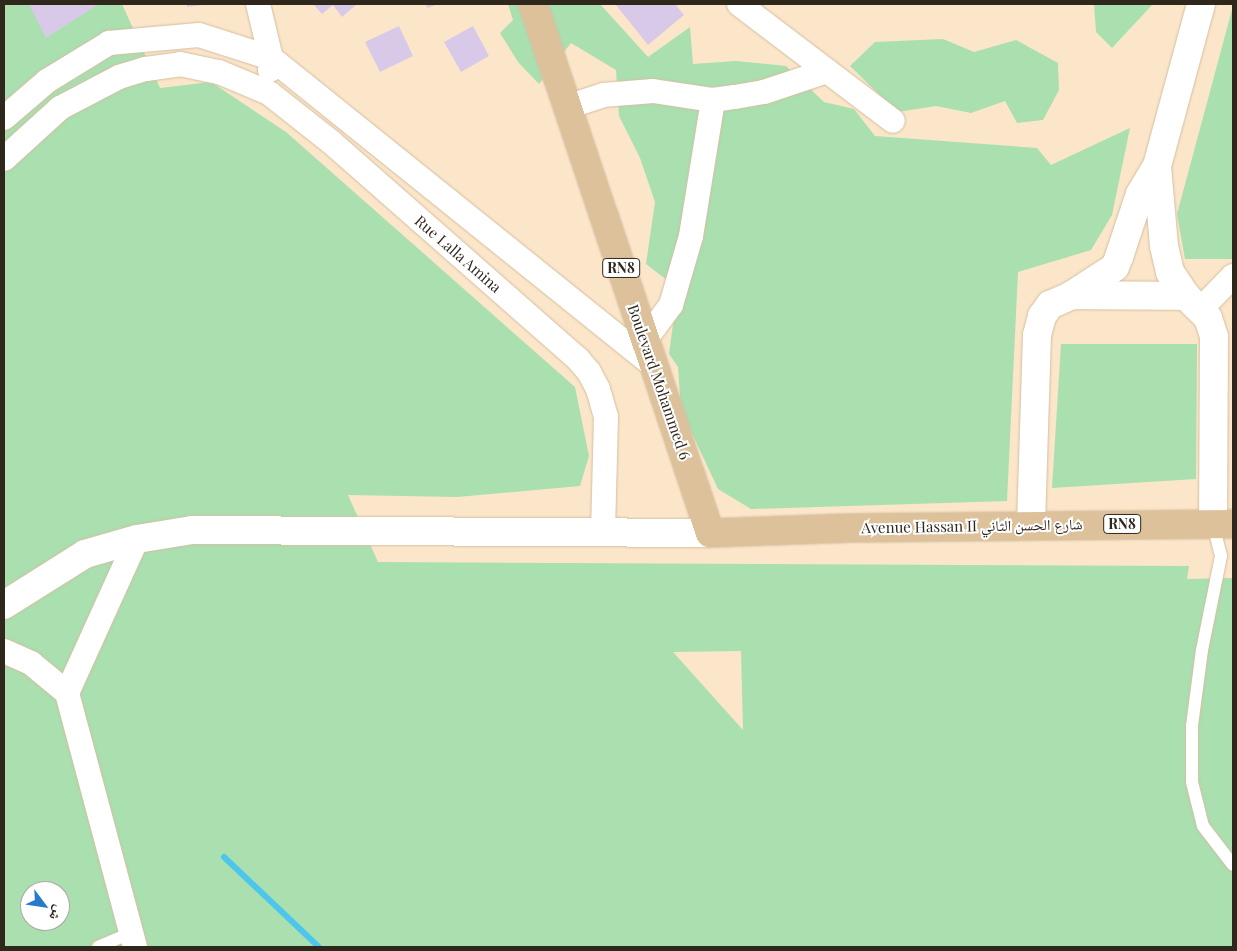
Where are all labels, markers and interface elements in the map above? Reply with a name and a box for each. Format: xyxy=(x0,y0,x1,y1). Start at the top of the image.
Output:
street label: Rue Lalla Amina xyxy=(411,211,505,297)
road number: RN8 xyxy=(601,256,641,280)
street label: Boulevard Mohammed 6 xyxy=(624,302,694,462)
road number: RN8 xyxy=(1102,512,1142,536)
street label: Avenue Hassan II شارع الحسن الثاني xyxy=(861,515,1083,537)
north arrow xyxy=(20,881,70,931)
text: ش xyxy=(45,902,69,925)

